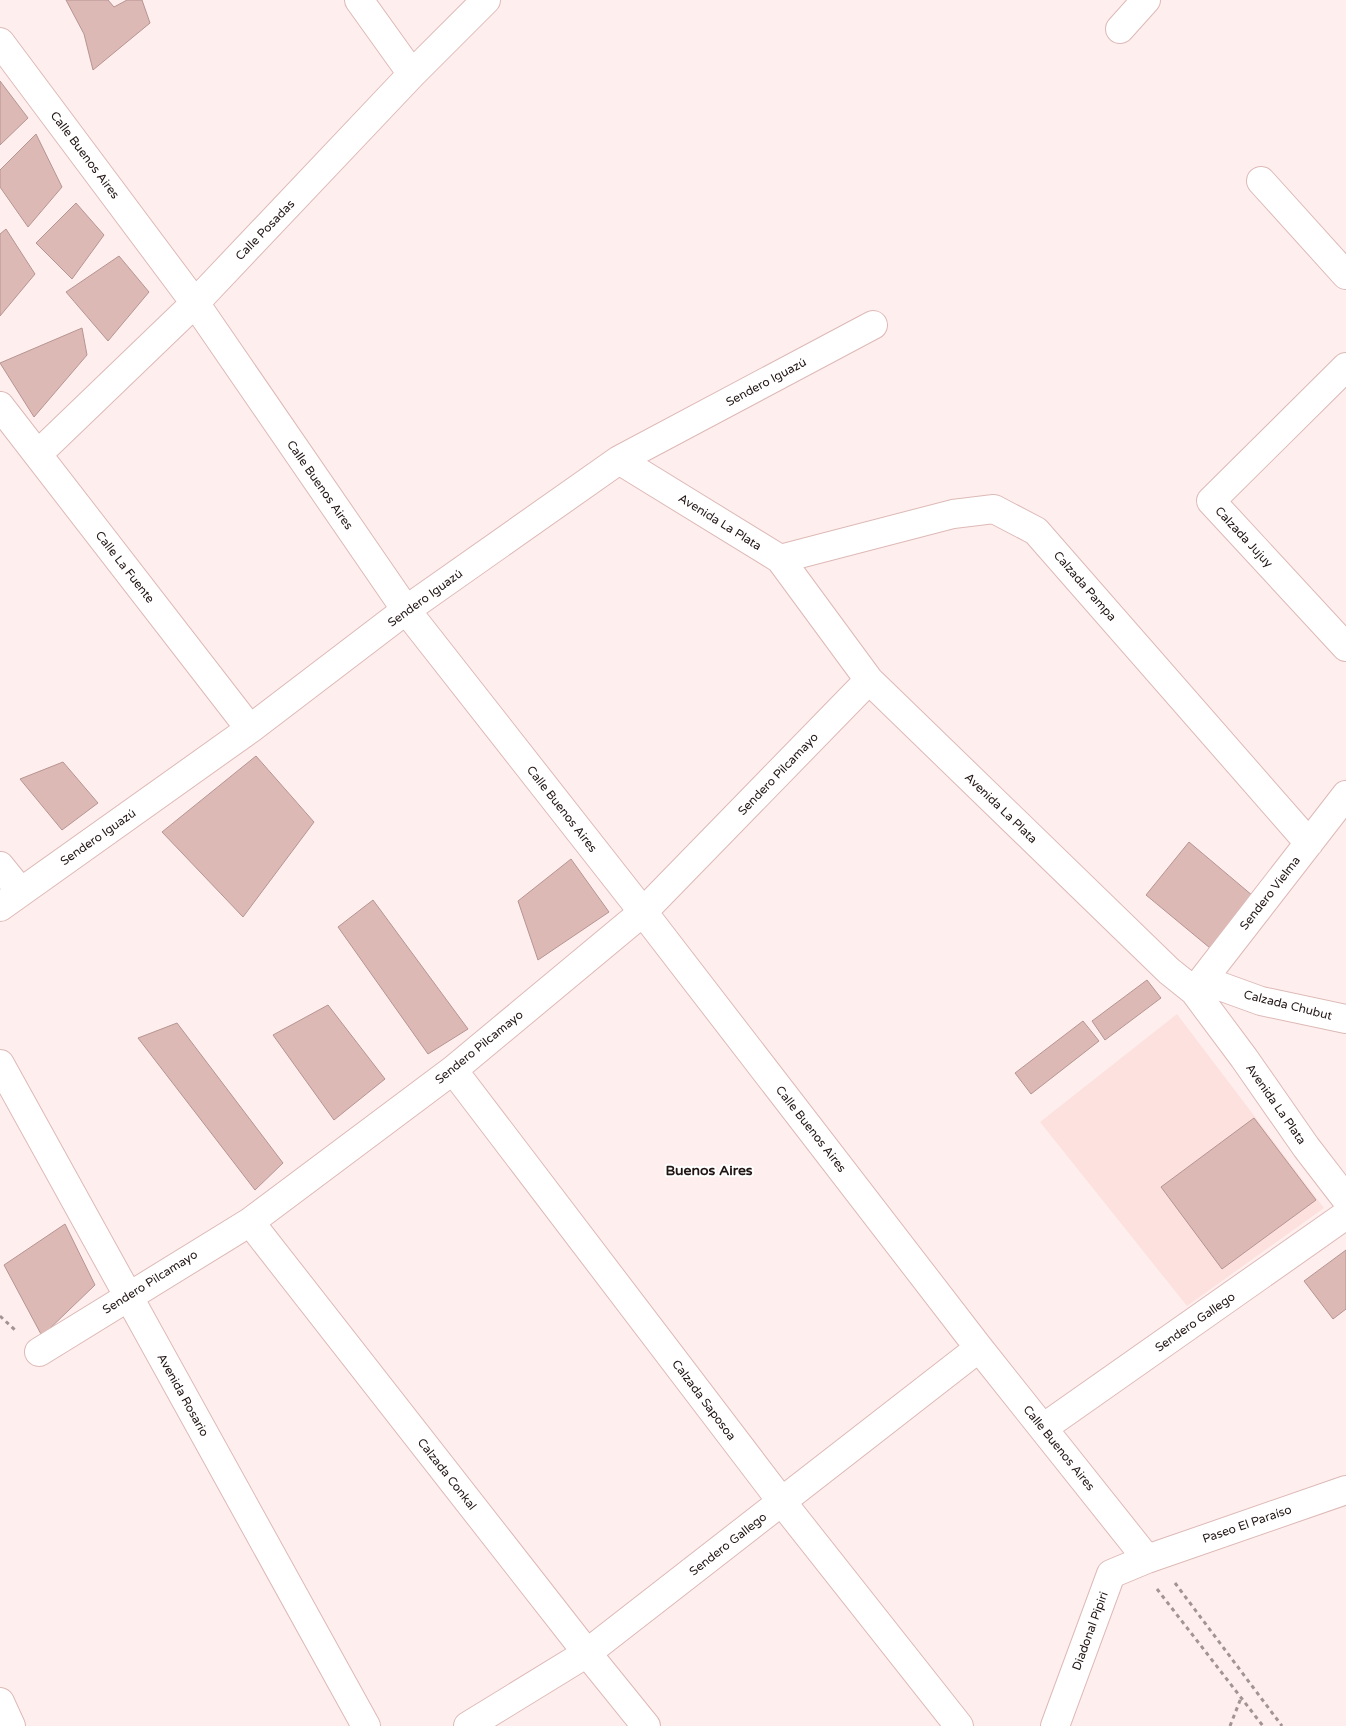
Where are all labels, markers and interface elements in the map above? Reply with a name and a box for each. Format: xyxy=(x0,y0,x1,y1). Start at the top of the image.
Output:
street label: Calle Buenos Aires xyxy=(48,109,123,202)
street label: Calle Posadas xyxy=(233,197,298,263)
street label: Sendero Iguazú xyxy=(723,355,809,409)
street label: Calle Buenos Aires xyxy=(284,438,356,532)
street label: Avenida La Plata xyxy=(676,491,764,553)
street label: Calzada Jujuy xyxy=(1212,504,1276,571)
street label: Calle La Fuente xyxy=(93,528,157,606)
street label: Calzada Pampa xyxy=(1051,548,1119,624)
street label: Sendero Iguazú xyxy=(385,566,465,630)
street label: Sendero Pilcamayo xyxy=(735,730,821,818)
street label: Calle Buenos Aires xyxy=(524,763,600,855)
street label: Avenida La Plata xyxy=(962,770,1040,846)
street label: Sendero Iguazú xyxy=(58,806,138,868)
street label: Sendero Vielma xyxy=(1237,853,1303,933)
street label: Calzada Chubut xyxy=(1242,987,1334,1023)
street label: Sendero Pilcamayo xyxy=(432,1007,526,1087)
street label: Avenida La Plata xyxy=(1243,1061,1309,1147)
street label: Calle Buenos Aires xyxy=(773,1083,849,1175)
district label: Buenos Aires xyxy=(665,1162,753,1179)
street label: Sendero Pilcamayo xyxy=(100,1247,200,1317)
street label: Sendero Gallego xyxy=(1152,1289,1238,1355)
street label: Avenida Rosario xyxy=(154,1351,212,1439)
street label: Calzada Saposoa xyxy=(669,1357,739,1443)
street label: Calle Buenos Aires xyxy=(1020,1403,1098,1494)
street label: Calzada Conkal xyxy=(415,1435,479,1513)
street label: Paseo El Paraíso xyxy=(1201,1502,1293,1546)
street label: Sendero Gallego xyxy=(687,1509,769,1579)
street label: Diadonal Pipiri xyxy=(1069,1590,1111,1672)

